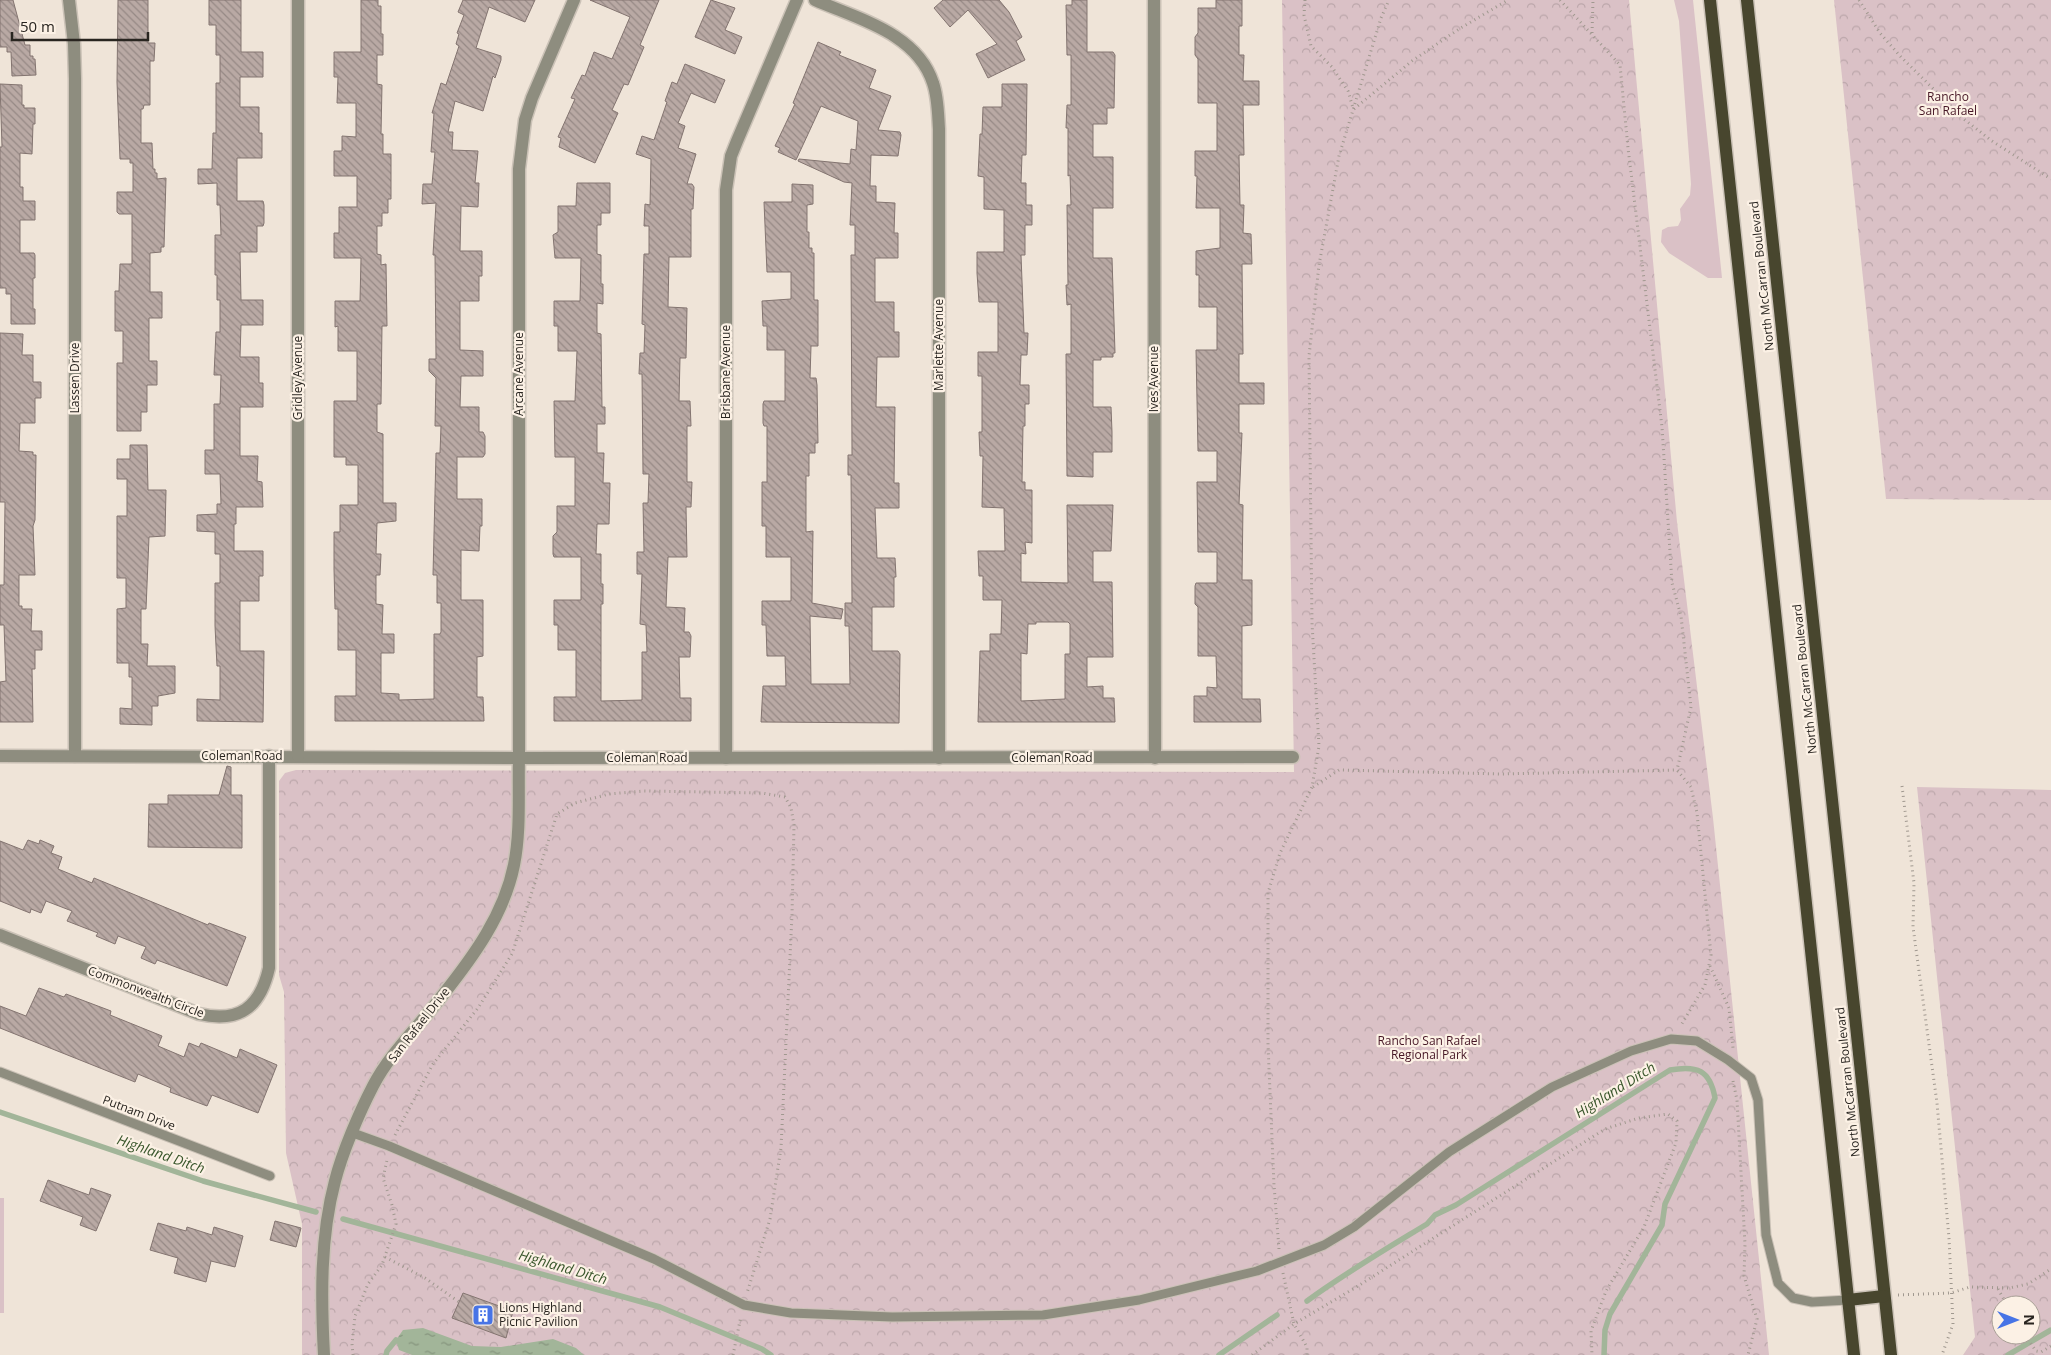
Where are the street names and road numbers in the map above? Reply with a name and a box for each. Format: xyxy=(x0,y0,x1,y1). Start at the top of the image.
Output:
street label: North McCarran Boulevard xyxy=(1745,200,1778,352)
street label: Marlette Avenue xyxy=(930,299,947,391)
street label: Brisbane Avenue xyxy=(717,325,734,419)
street label: Arcane Avenue xyxy=(510,332,527,416)
street label: Gridley Avenue xyxy=(289,335,306,420)
street label: Lassen Drive xyxy=(66,342,83,413)
street label: Ives Avenue xyxy=(1145,345,1162,412)
street label: North McCarran Boulevard xyxy=(1788,603,1821,755)
street label: Coleman Road xyxy=(201,747,283,764)
street label: Coleman Road xyxy=(606,749,688,766)
street label: Coleman Road xyxy=(1011,749,1093,766)
street label: Commonwealth Circle xyxy=(86,962,207,1022)
street label: San Rafael Drive xyxy=(384,983,453,1066)
street label: North McCarran Boulevard xyxy=(1831,1006,1864,1158)
street label: Putnam Drive xyxy=(100,1091,178,1134)

